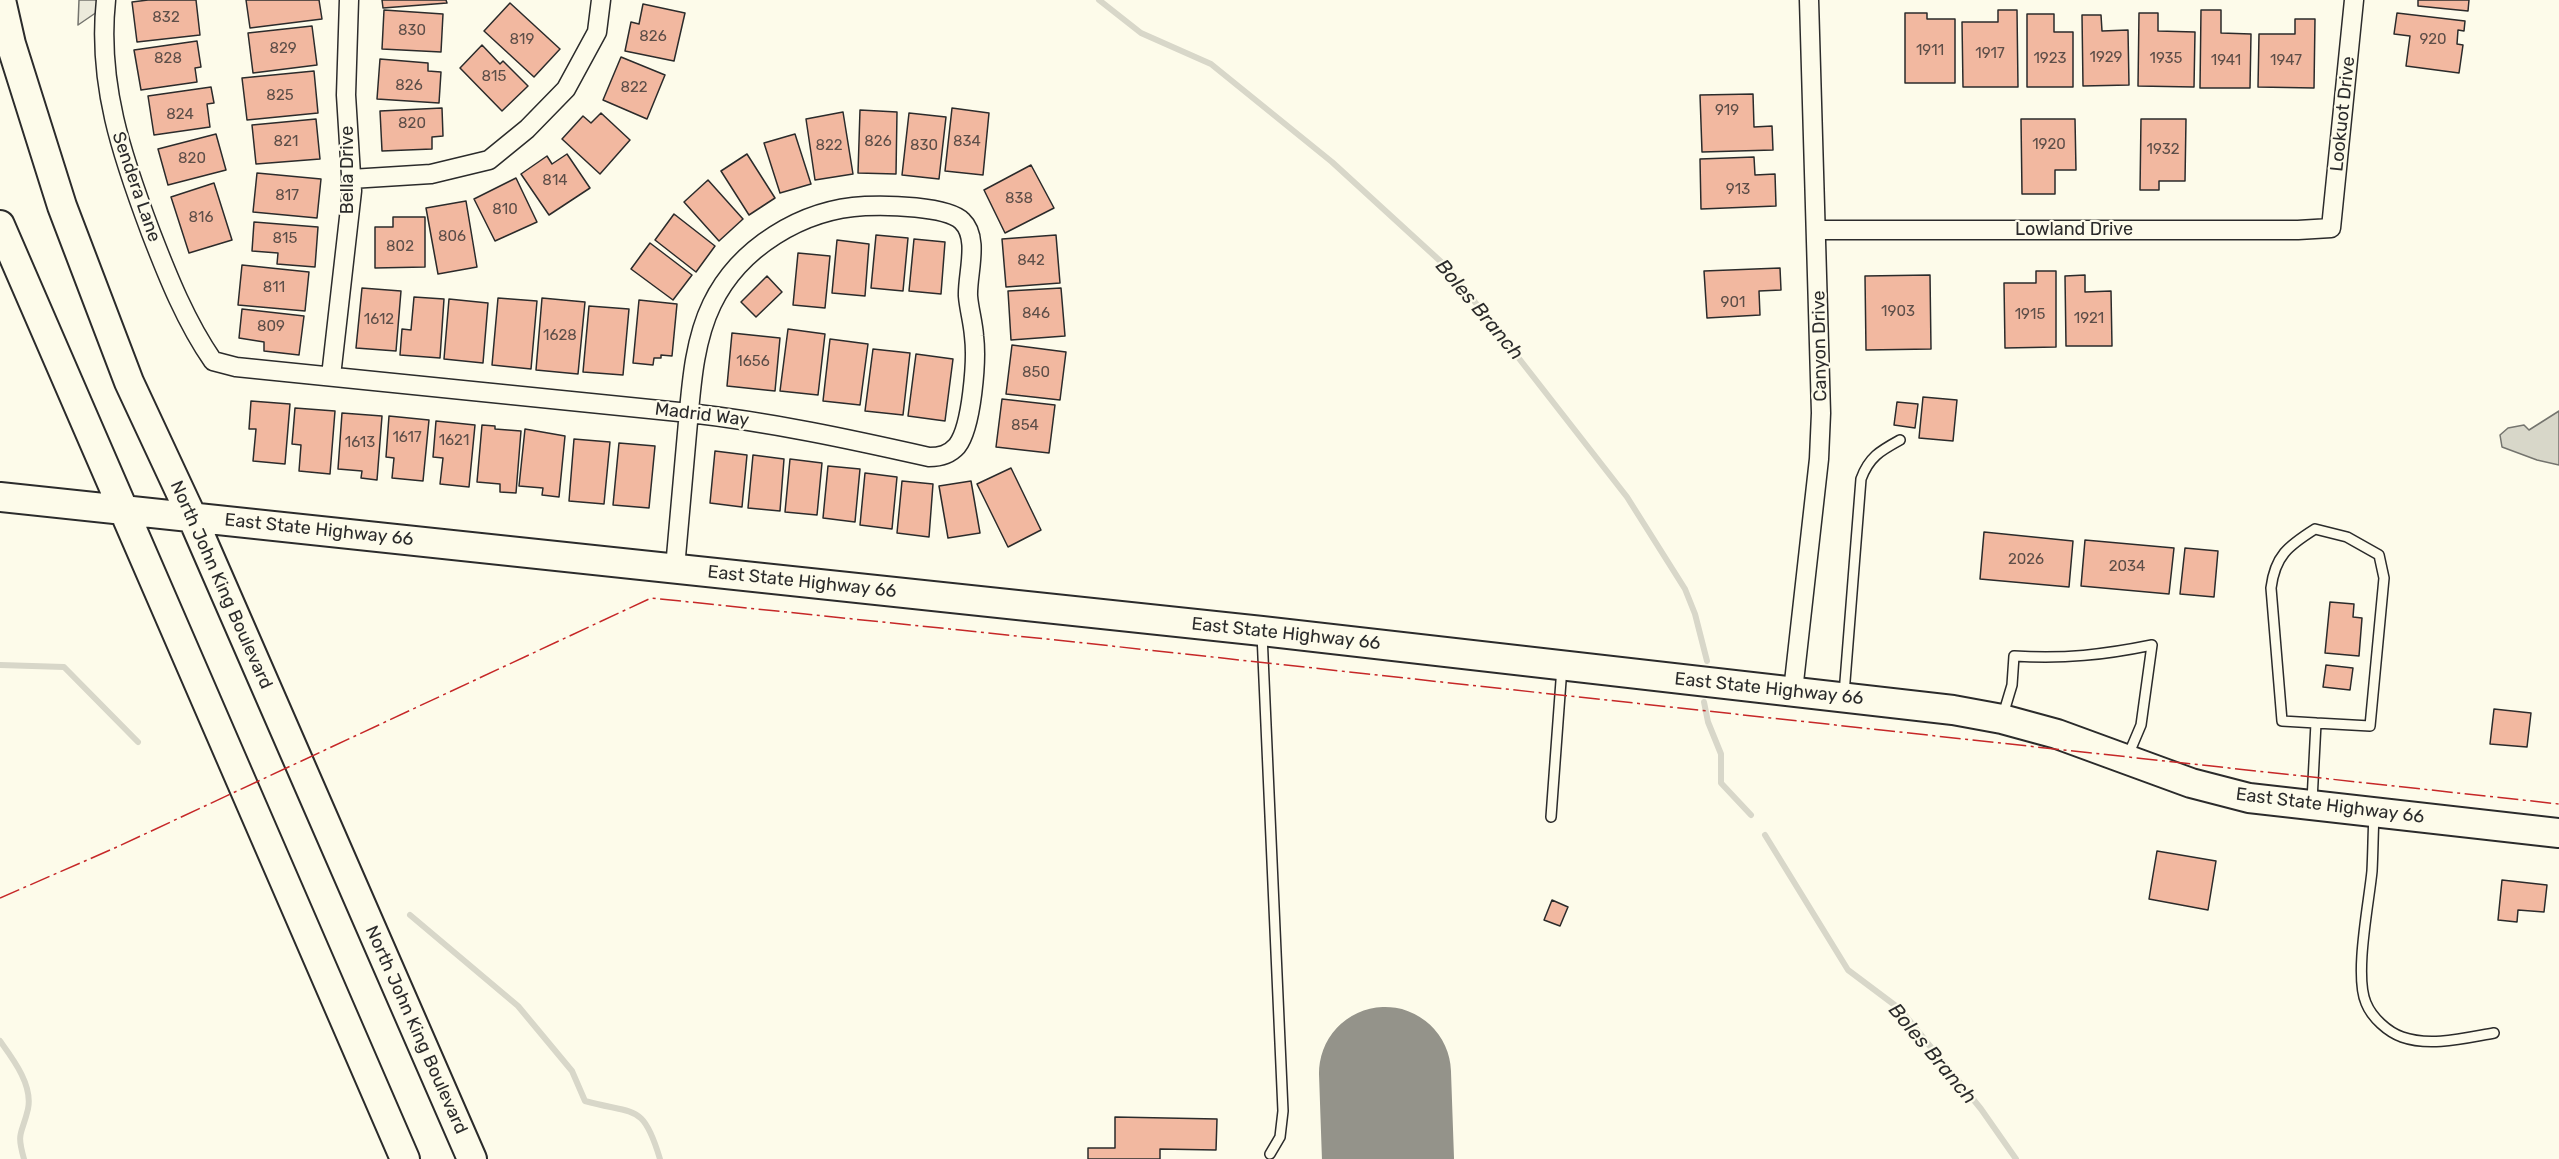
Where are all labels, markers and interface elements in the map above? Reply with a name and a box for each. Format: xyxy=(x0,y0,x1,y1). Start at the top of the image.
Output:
house number: 832 xyxy=(152,9,180,27)
house number: 830 xyxy=(398,22,426,40)
house number: 826 xyxy=(639,28,667,46)
house number: 819 xyxy=(510,31,534,49)
house number: 920 xyxy=(2419,31,2447,49)
house number: 829 xyxy=(269,40,297,58)
house number: 1911 xyxy=(1916,42,1944,60)
house number: 1917 xyxy=(1975,45,2005,63)
house number: 1929 xyxy=(2089,49,2123,67)
house number: 828 xyxy=(154,50,182,68)
house number: 1923 xyxy=(2033,50,2067,68)
house number: 1935 xyxy=(2149,50,2183,68)
house number: 1941 xyxy=(2211,52,2241,70)
house number: 1947 xyxy=(2270,52,2302,70)
street label: Lookuot Drive xyxy=(2326,55,2360,173)
house number: 815 xyxy=(482,68,506,86)
house number: 826 xyxy=(395,77,423,95)
house number: 822 xyxy=(620,79,648,97)
house number: 825 xyxy=(266,87,294,105)
house number: 919 xyxy=(1715,102,1739,120)
house number: 824 xyxy=(166,106,194,124)
house number: 820 xyxy=(398,115,426,133)
street label: Bella Drive xyxy=(337,126,359,214)
street label: Sendera Lane xyxy=(107,129,165,245)
house number: 821 xyxy=(274,133,298,151)
house number: 826 xyxy=(864,133,892,151)
house number: 834 xyxy=(953,133,981,151)
house number: 1920 xyxy=(2032,136,2066,154)
house number: 822 xyxy=(815,137,843,155)
house number: 830 xyxy=(910,137,938,155)
house number: 1932 xyxy=(2147,141,2179,159)
house number: 820 xyxy=(178,150,206,168)
house number: 814 xyxy=(542,172,568,190)
house number: 913 xyxy=(1726,181,1750,199)
house number: 817 xyxy=(275,187,299,205)
house number: 838 xyxy=(1005,190,1033,208)
house number: 810 xyxy=(492,201,518,219)
house number: 816 xyxy=(188,209,214,227)
street label: Lowland Drive xyxy=(2015,219,2133,241)
house number: 806 xyxy=(438,228,466,246)
house number: 815 xyxy=(273,230,297,248)
house number: 802 xyxy=(386,238,414,256)
house number: 842 xyxy=(1017,252,1045,270)
water label: Boles Branch xyxy=(1430,255,1528,365)
house number: 811 xyxy=(263,279,285,297)
street label: Canyon Drive xyxy=(1808,290,1832,402)
house number: 901 xyxy=(1721,294,1745,312)
house number: 1903 xyxy=(1881,303,1915,321)
house number: 846 xyxy=(1022,305,1050,323)
house number: 1915 xyxy=(2015,306,2045,324)
house number: 1921 xyxy=(2074,310,2104,328)
house number: 1612 xyxy=(364,311,394,329)
house number: 809 xyxy=(257,318,285,336)
house number: 1628 xyxy=(543,327,577,345)
house number: 1656 xyxy=(736,353,770,371)
house number: 850 xyxy=(1022,364,1050,382)
street label: Madrid Way xyxy=(654,398,750,432)
house number: 854 xyxy=(1011,417,1039,435)
house number: 1617 xyxy=(392,429,422,447)
house number: 1621 xyxy=(439,432,469,450)
house number: 1613 xyxy=(345,434,375,452)
street label: North John King Boulevard xyxy=(165,478,277,692)
street label: East State Highway 66 xyxy=(223,509,415,551)
house number: 2026 xyxy=(2008,551,2044,569)
house number: 2034 xyxy=(2109,558,2145,576)
street label: East State Highway 66 xyxy=(706,561,898,603)
street label: East State Highway 66 xyxy=(1190,613,1382,655)
street label: East State Highway 66 xyxy=(1673,668,1865,710)
street label: East State Highway 66 xyxy=(2234,784,2426,828)
street label: North John King Boulevard xyxy=(360,923,472,1137)
water label: Boles Branch xyxy=(1883,999,1981,1109)

